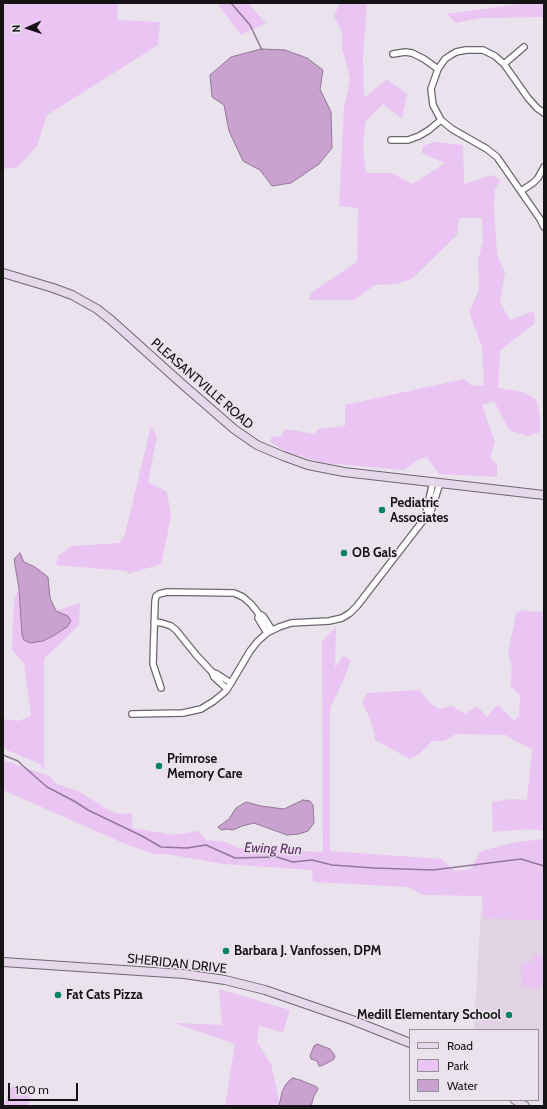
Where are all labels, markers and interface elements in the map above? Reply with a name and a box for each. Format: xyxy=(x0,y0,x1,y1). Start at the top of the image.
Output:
north arrow xyxy=(8,8,48,48)
text: N xyxy=(9,24,23,33)
street label: PLEASANTVILLE ROAD xyxy=(148,335,256,433)
place label: Pediatric Associates xyxy=(390,495,449,526)
marker: Pediatric Associates xyxy=(377,505,387,515)
place label: OB Gals xyxy=(352,545,397,561)
marker: OB Gals xyxy=(339,548,349,558)
place label: Primrose Memory Care xyxy=(167,751,243,782)
marker: Primrose Memory Care xyxy=(154,761,164,771)
water label: Ewing Run xyxy=(244,840,302,858)
place label: Barbara J. Vanfossen, DPM xyxy=(234,943,381,959)
marker: Barbara J. Vanfossen, DPM xyxy=(221,946,231,956)
street label: SHERIDAN DRIVE xyxy=(126,951,228,977)
place label: Fat Cats Pizza xyxy=(66,987,143,1003)
marker: Fat Cats Pizza xyxy=(53,990,63,1000)
place label: Medill Elementary School xyxy=(357,1007,501,1023)
marker: Medill Elementary School xyxy=(504,1010,514,1020)
legend xyxy=(409,1029,539,1101)
text: Road xyxy=(447,1038,473,1053)
text: Park xyxy=(447,1058,469,1073)
scale bar xyxy=(10,1075,80,1101)
text: Water xyxy=(447,1078,477,1093)
text: 100 m xyxy=(15,1082,49,1097)

